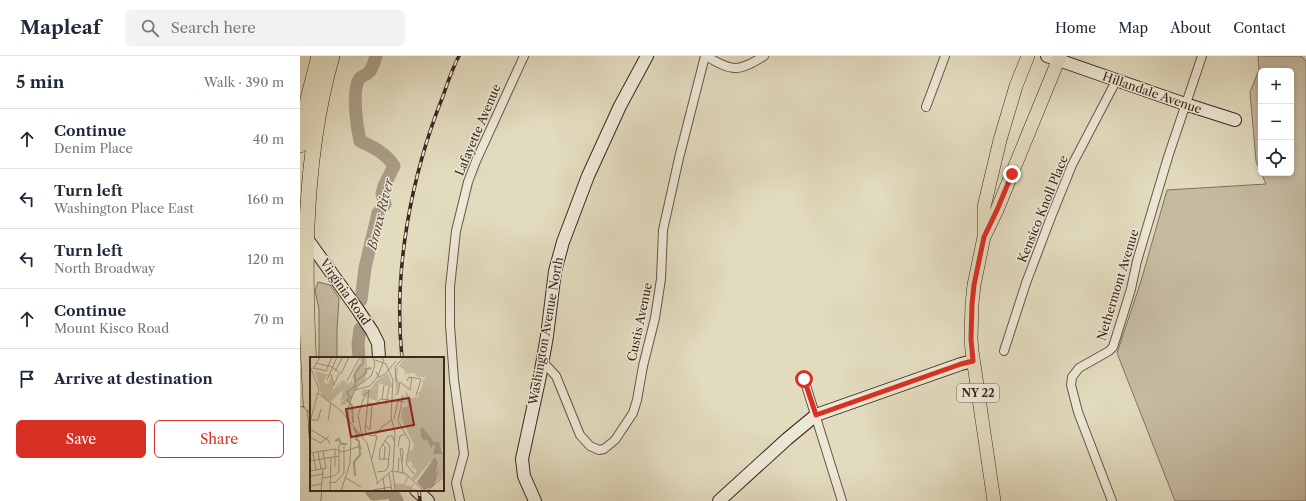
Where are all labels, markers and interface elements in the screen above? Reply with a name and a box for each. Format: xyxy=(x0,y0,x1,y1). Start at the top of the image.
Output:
search box xyxy=(125,10,405,46)
text: Mapleaf xyxy=(20,16,101,39)
icon: search xyxy=(139,17,161,39)
text: Search here xyxy=(171,18,256,37)
text: Home xyxy=(1055,19,1096,37)
text: Map xyxy=(1118,19,1148,37)
text: About xyxy=(1170,19,1211,37)
text: Contact xyxy=(1233,19,1286,37)
street label: Hillandale Avenue xyxy=(1100,68,1204,117)
map controls xyxy=(1258,68,1294,176)
button: + xyxy=(1258,68,1294,104)
text: 5 min xyxy=(16,72,64,92)
text: Walk · 390 m xyxy=(204,74,284,90)
street label: Lafayette Avenue xyxy=(451,81,504,178)
button: − xyxy=(1258,104,1294,140)
text: Continue xyxy=(54,121,126,140)
icon: ahead xyxy=(16,128,38,150)
text: 40 m xyxy=(253,131,284,147)
text: Denim Place xyxy=(54,140,133,156)
button: locate xyxy=(1258,140,1294,176)
street label: Kensico Knoll Place xyxy=(1014,153,1071,265)
route end xyxy=(1003,165,1021,183)
water label: Bronx River xyxy=(363,176,397,252)
text: Turn left xyxy=(54,181,123,200)
icon: left xyxy=(16,188,38,210)
text: 160 m xyxy=(247,191,284,207)
text: Washington Place East xyxy=(54,200,194,216)
street label: Nethermont Avenue xyxy=(1093,227,1142,342)
text: Turn left xyxy=(54,241,123,260)
icon: left xyxy=(16,248,38,270)
text: 120 m xyxy=(247,251,284,267)
street label: Virginia Road xyxy=(316,255,374,328)
street label: Washington Avenue North xyxy=(525,255,566,407)
text: North Broadway xyxy=(54,260,155,276)
street label: Custis Avenue xyxy=(624,281,655,363)
text: Continue xyxy=(54,301,126,320)
icon: ahead xyxy=(16,308,38,330)
text: 70 m xyxy=(254,311,284,327)
text: Mount Kisco Road xyxy=(54,320,169,336)
inset map xyxy=(310,357,444,491)
icon: arrive xyxy=(16,368,38,390)
text: Arrive at destination xyxy=(54,369,213,388)
route start xyxy=(795,370,813,388)
road number: NY 22 xyxy=(957,384,999,402)
button: Save xyxy=(16,420,146,458)
button: Share xyxy=(154,420,284,458)

